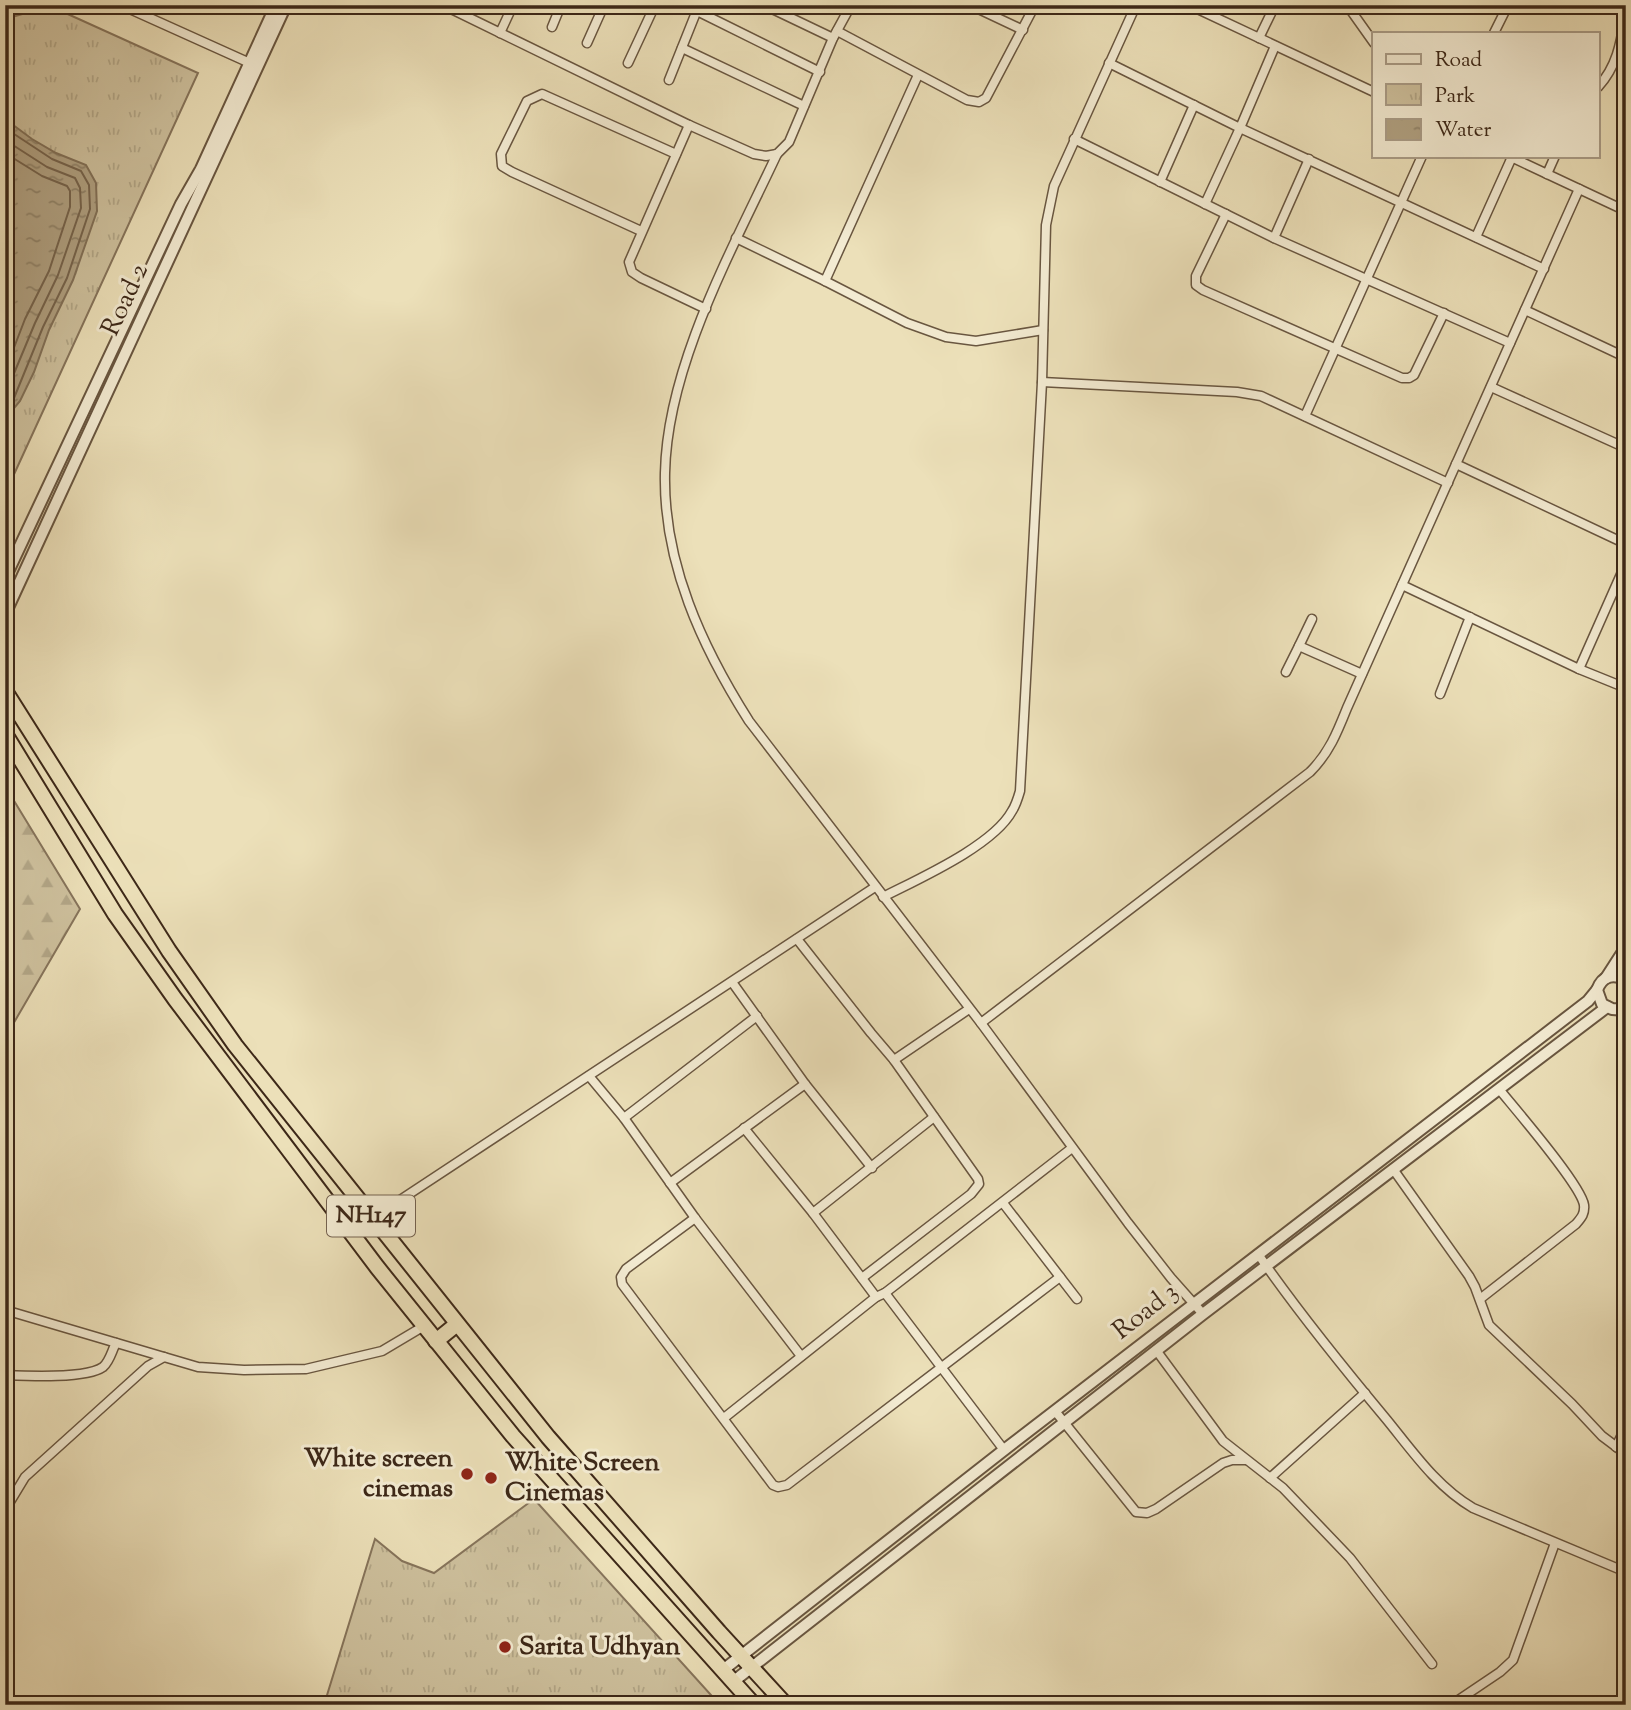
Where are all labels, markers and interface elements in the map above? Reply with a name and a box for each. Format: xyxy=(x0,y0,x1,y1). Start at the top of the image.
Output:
legend xyxy=(1372,32,1600,158)
text: Road xyxy=(1435,46,1482,76)
text: Park xyxy=(1435,82,1476,112)
text: Water xyxy=(1435,116,1492,146)
street label: Road 2 xyxy=(93,258,159,342)
road number: NH147 xyxy=(327,1196,415,1236)
street label: Road 3 xyxy=(1105,1274,1187,1350)
place label: White screen cinemas xyxy=(304,1441,454,1508)
place label: White Screen Cinemas xyxy=(505,1445,660,1512)
marker: White screen cinemas xyxy=(459,1466,475,1482)
marker: White Screen Cinemas xyxy=(483,1470,499,1486)
place label: Sarita Udhyan xyxy=(519,1629,681,1666)
marker: Sarita Udhyan xyxy=(497,1639,513,1655)

